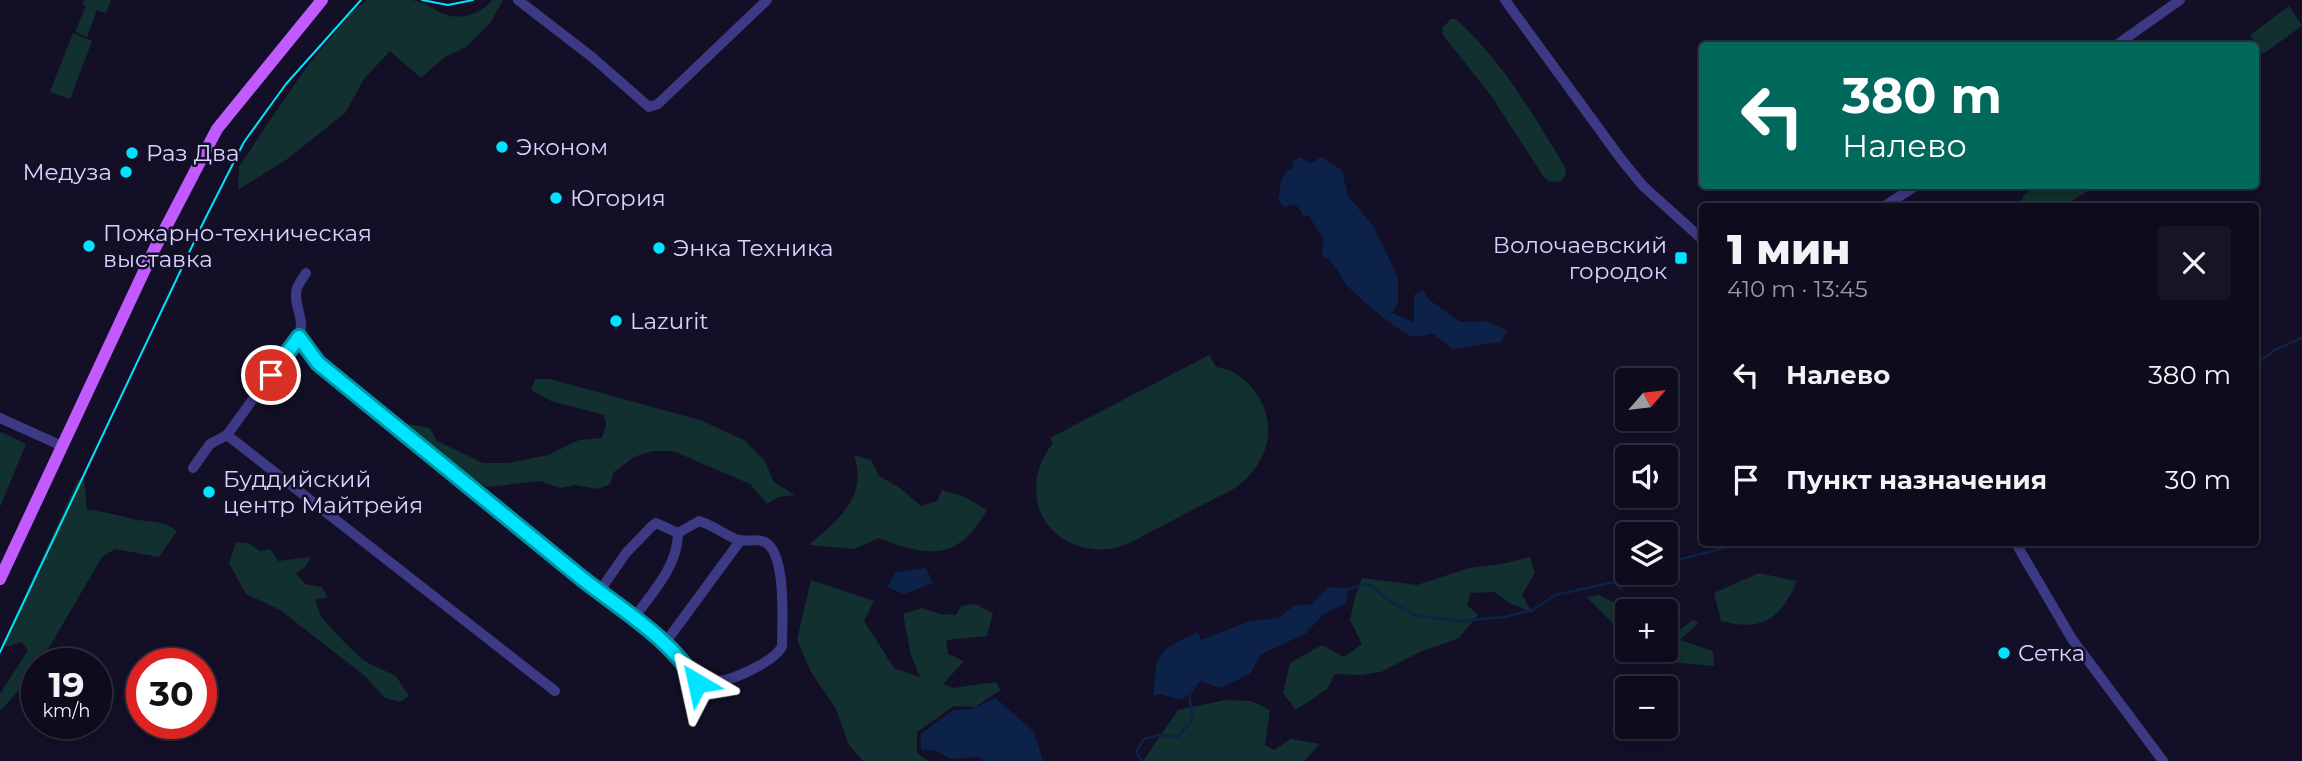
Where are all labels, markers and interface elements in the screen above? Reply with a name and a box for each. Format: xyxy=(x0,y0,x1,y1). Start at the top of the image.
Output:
text: 380 m xyxy=(1842,66,2002,125)
icon: left xyxy=(1727,70,1818,161)
text: Налево xyxy=(1842,126,1967,165)
place label: Эконом xyxy=(516,133,608,161)
place label: Раз Два xyxy=(146,139,239,167)
marker: Эконом xyxy=(494,139,510,155)
marker: Раз Два xyxy=(124,145,140,161)
place label: Медуза xyxy=(22,158,112,186)
marker: Медуза xyxy=(118,164,134,180)
place label: Югория xyxy=(570,184,666,212)
marker: Югория xyxy=(548,190,564,206)
place label: Пожарно-техническая выставка xyxy=(103,219,372,273)
text: 1 мин xyxy=(1727,223,1851,275)
button: close xyxy=(2157,226,2231,300)
place label: Волочаевский городок xyxy=(1493,231,1668,285)
place label: Энка Техника xyxy=(673,234,833,262)
marker: Пожарно-техническая выставка xyxy=(81,238,97,254)
marker: Энка Техника xyxy=(651,240,667,256)
marker: Волочаевский городок xyxy=(1673,250,1689,266)
text: 410 m · 13:45 xyxy=(1727,275,1868,303)
place label: Lazurit xyxy=(630,307,709,335)
marker: Lazurit xyxy=(608,313,624,329)
pin xyxy=(241,345,301,405)
icon: arrive xyxy=(252,356,290,394)
icon: left xyxy=(1727,356,1765,394)
text: Налево xyxy=(1786,359,1890,391)
text: 380 m xyxy=(2148,359,2231,391)
north arrow xyxy=(1615,368,1678,430)
map controls xyxy=(1615,368,1678,739)
button: sound xyxy=(1615,445,1678,508)
icon: arrive xyxy=(1727,461,1765,499)
text: Пункт назначения xyxy=(1786,464,2047,496)
text: 30 m xyxy=(2165,464,2231,496)
place label: Буддийский центр Майтрейя xyxy=(223,465,423,519)
marker: Буддийский центр Майтрейя xyxy=(201,484,217,500)
button: layers xyxy=(1615,522,1678,585)
button: + xyxy=(1615,599,1678,662)
place label: Сетка xyxy=(2018,639,2085,667)
marker: Сетка xyxy=(1996,645,2012,661)
position arrow xyxy=(660,646,734,720)
speed limit sign: 30 xyxy=(126,648,217,739)
text: 19 xyxy=(48,663,85,706)
button: − xyxy=(1615,676,1678,739)
text: km/h xyxy=(42,700,91,722)

